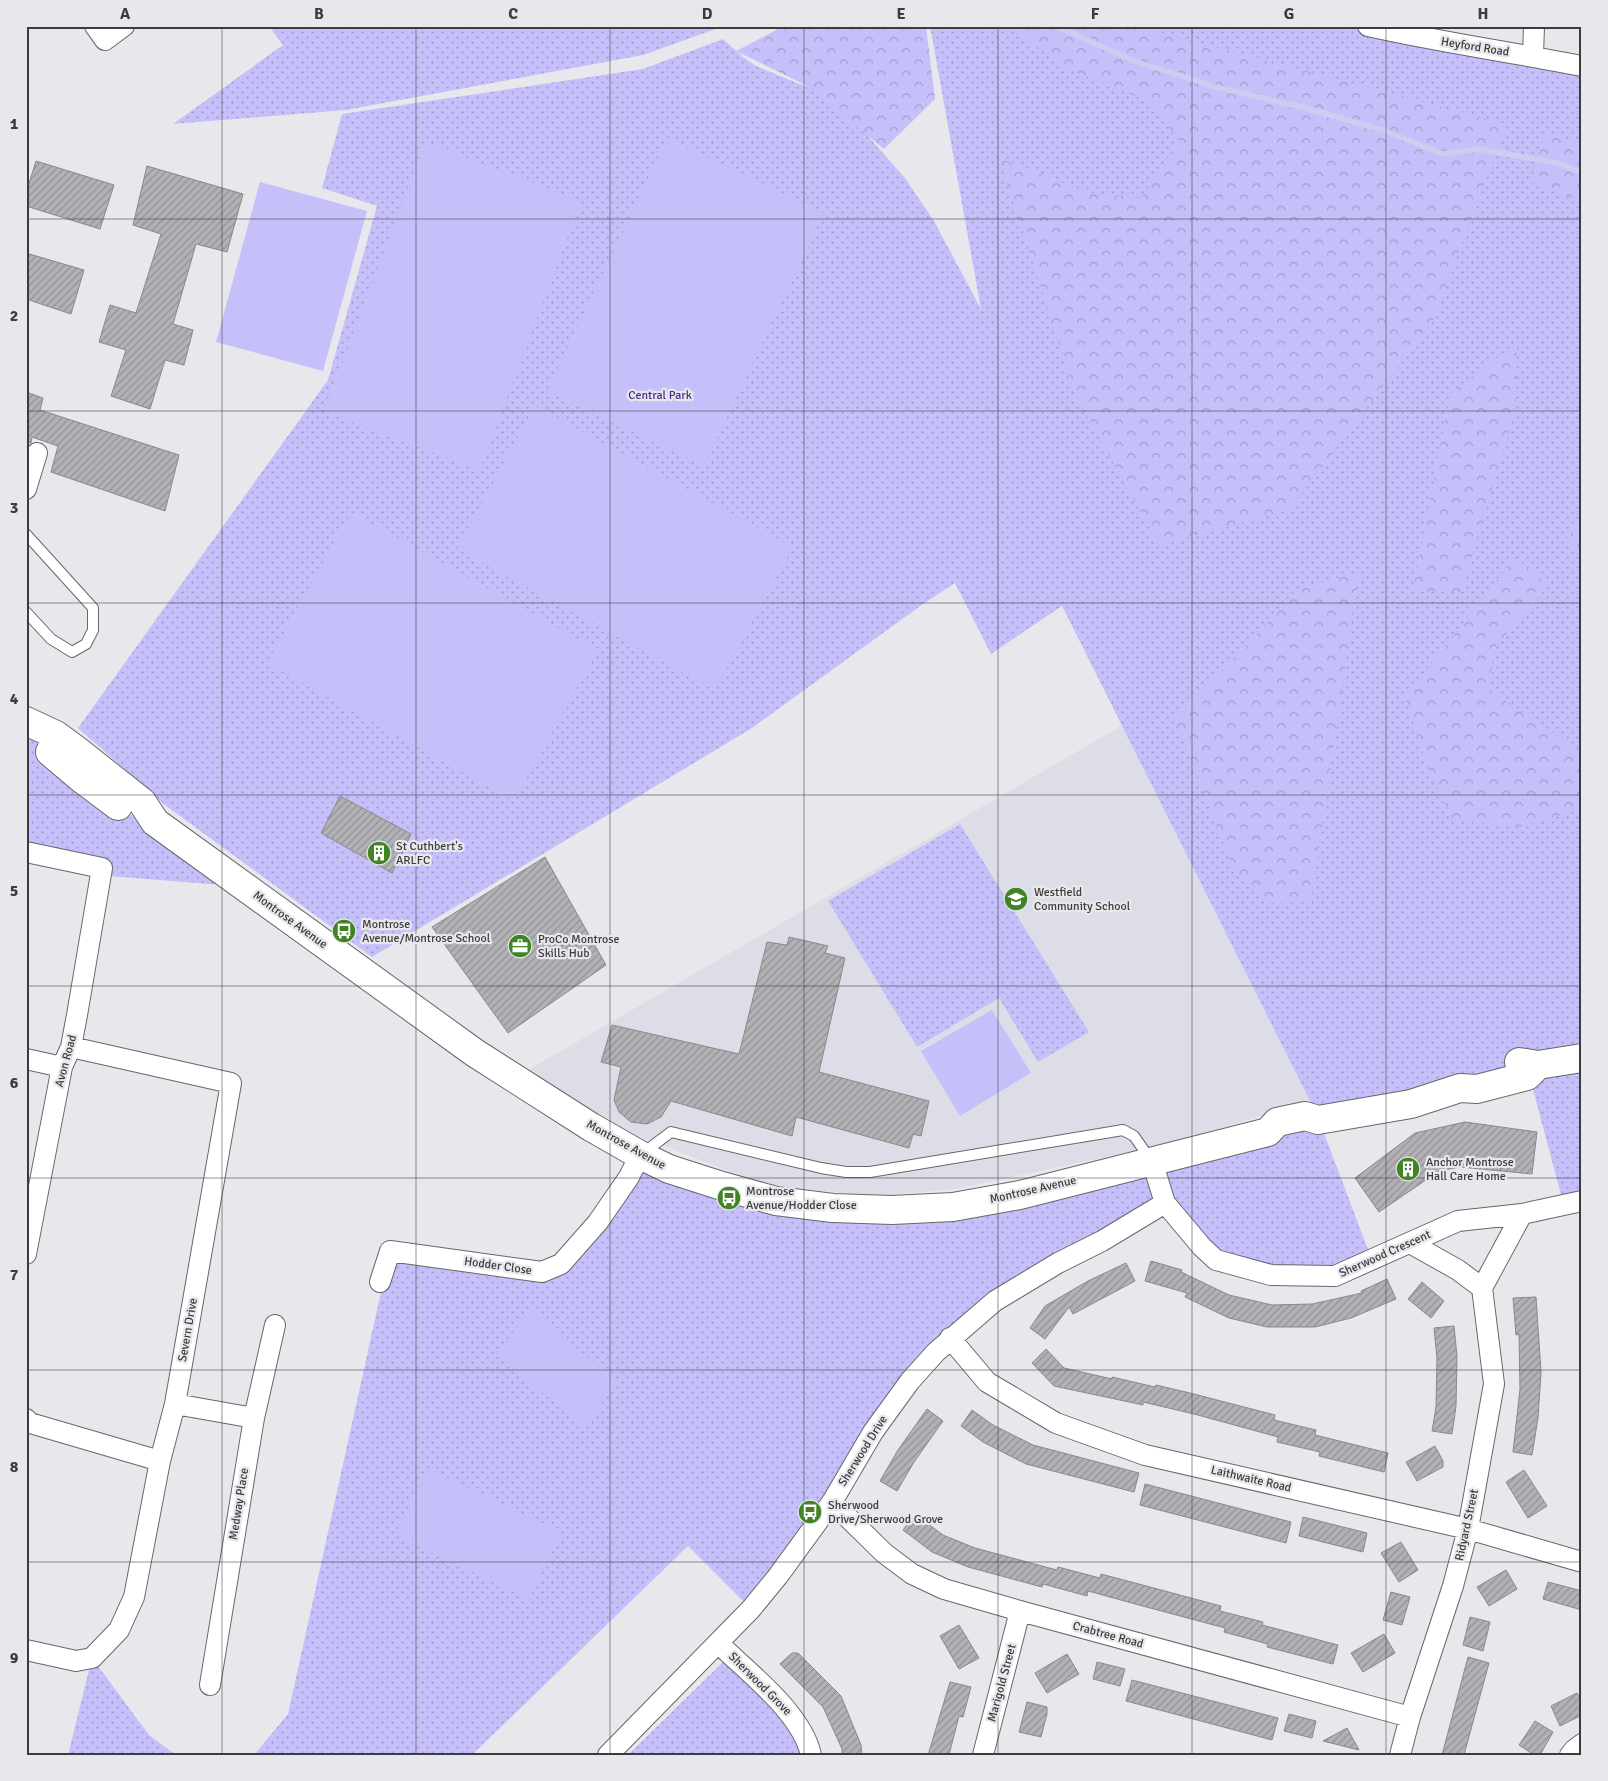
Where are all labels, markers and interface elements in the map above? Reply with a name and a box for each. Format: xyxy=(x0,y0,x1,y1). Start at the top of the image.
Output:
text: A xyxy=(120,4,131,24)
text: B xyxy=(314,4,324,24)
text: C xyxy=(508,4,518,24)
text: D xyxy=(702,4,713,24)
text: E xyxy=(896,4,906,24)
text: F xyxy=(1091,4,1100,24)
text: G xyxy=(1284,4,1294,24)
text: H xyxy=(1478,4,1488,24)
street label: Heyford Road xyxy=(1440,34,1510,60)
text: 1 xyxy=(10,114,19,134)
text: 2 xyxy=(10,306,18,326)
park label: Central Park xyxy=(628,388,692,403)
text: 3 xyxy=(10,498,18,518)
text: 4 xyxy=(10,689,19,709)
place label: St Cuthbert's ARLFC xyxy=(396,839,463,868)
building icon: St Cuthbert's ARLFC xyxy=(366,840,392,866)
text: 5 xyxy=(10,881,18,901)
place label: Westfield Community School xyxy=(1034,885,1131,914)
school or university icon: Westfield Community School xyxy=(1003,886,1029,912)
street label: Montrose Avenue xyxy=(250,888,330,952)
place label: Montrose Avenue/Montrose School xyxy=(362,917,491,946)
bus stop icon: Montrose Avenue/Montrose School xyxy=(331,918,357,944)
place label: ProCo Montrose Skills Hub xyxy=(538,932,619,961)
office icon: ProCo Montrose Skills Hub xyxy=(507,933,533,959)
street label: Avon Road xyxy=(52,1033,80,1089)
text: 6 xyxy=(10,1073,19,1093)
street label: Montrose Avenue xyxy=(584,1117,668,1173)
place label: Anchor Montrose Hall Care Home xyxy=(1426,1155,1514,1184)
building icon: Anchor Montrose Hall Care Home xyxy=(1395,1156,1421,1182)
street label: Montrose Avenue xyxy=(988,1173,1078,1207)
place label: Montrose Avenue/Hodder Close xyxy=(746,1184,857,1213)
bus stop icon: Montrose Avenue/Hodder Close xyxy=(716,1185,742,1211)
street label: Sherwood Crescent xyxy=(1337,1227,1433,1281)
street label: Hodder Close xyxy=(463,1254,533,1278)
text: 7 xyxy=(10,1265,19,1285)
street label: Severn Drive xyxy=(175,1297,201,1363)
street label: Sherwood Drive xyxy=(835,1413,891,1489)
text: 8 xyxy=(10,1457,19,1477)
street label: Laithwaite Road xyxy=(1209,1462,1293,1496)
street label: Medway Place xyxy=(226,1467,252,1541)
street label: Ridyard Street xyxy=(1452,1488,1482,1562)
place label: Sherwood Drive/Sherwood Grove xyxy=(828,1498,943,1527)
bus stop icon: Sherwood Drive/Sherwood Grove xyxy=(797,1499,823,1525)
street label: Crabtree Road xyxy=(1071,1618,1145,1652)
street label: Marigold Street xyxy=(984,1642,1020,1724)
text: 9 xyxy=(10,1648,19,1668)
street label: Sherwood Grove xyxy=(725,1649,795,1719)

